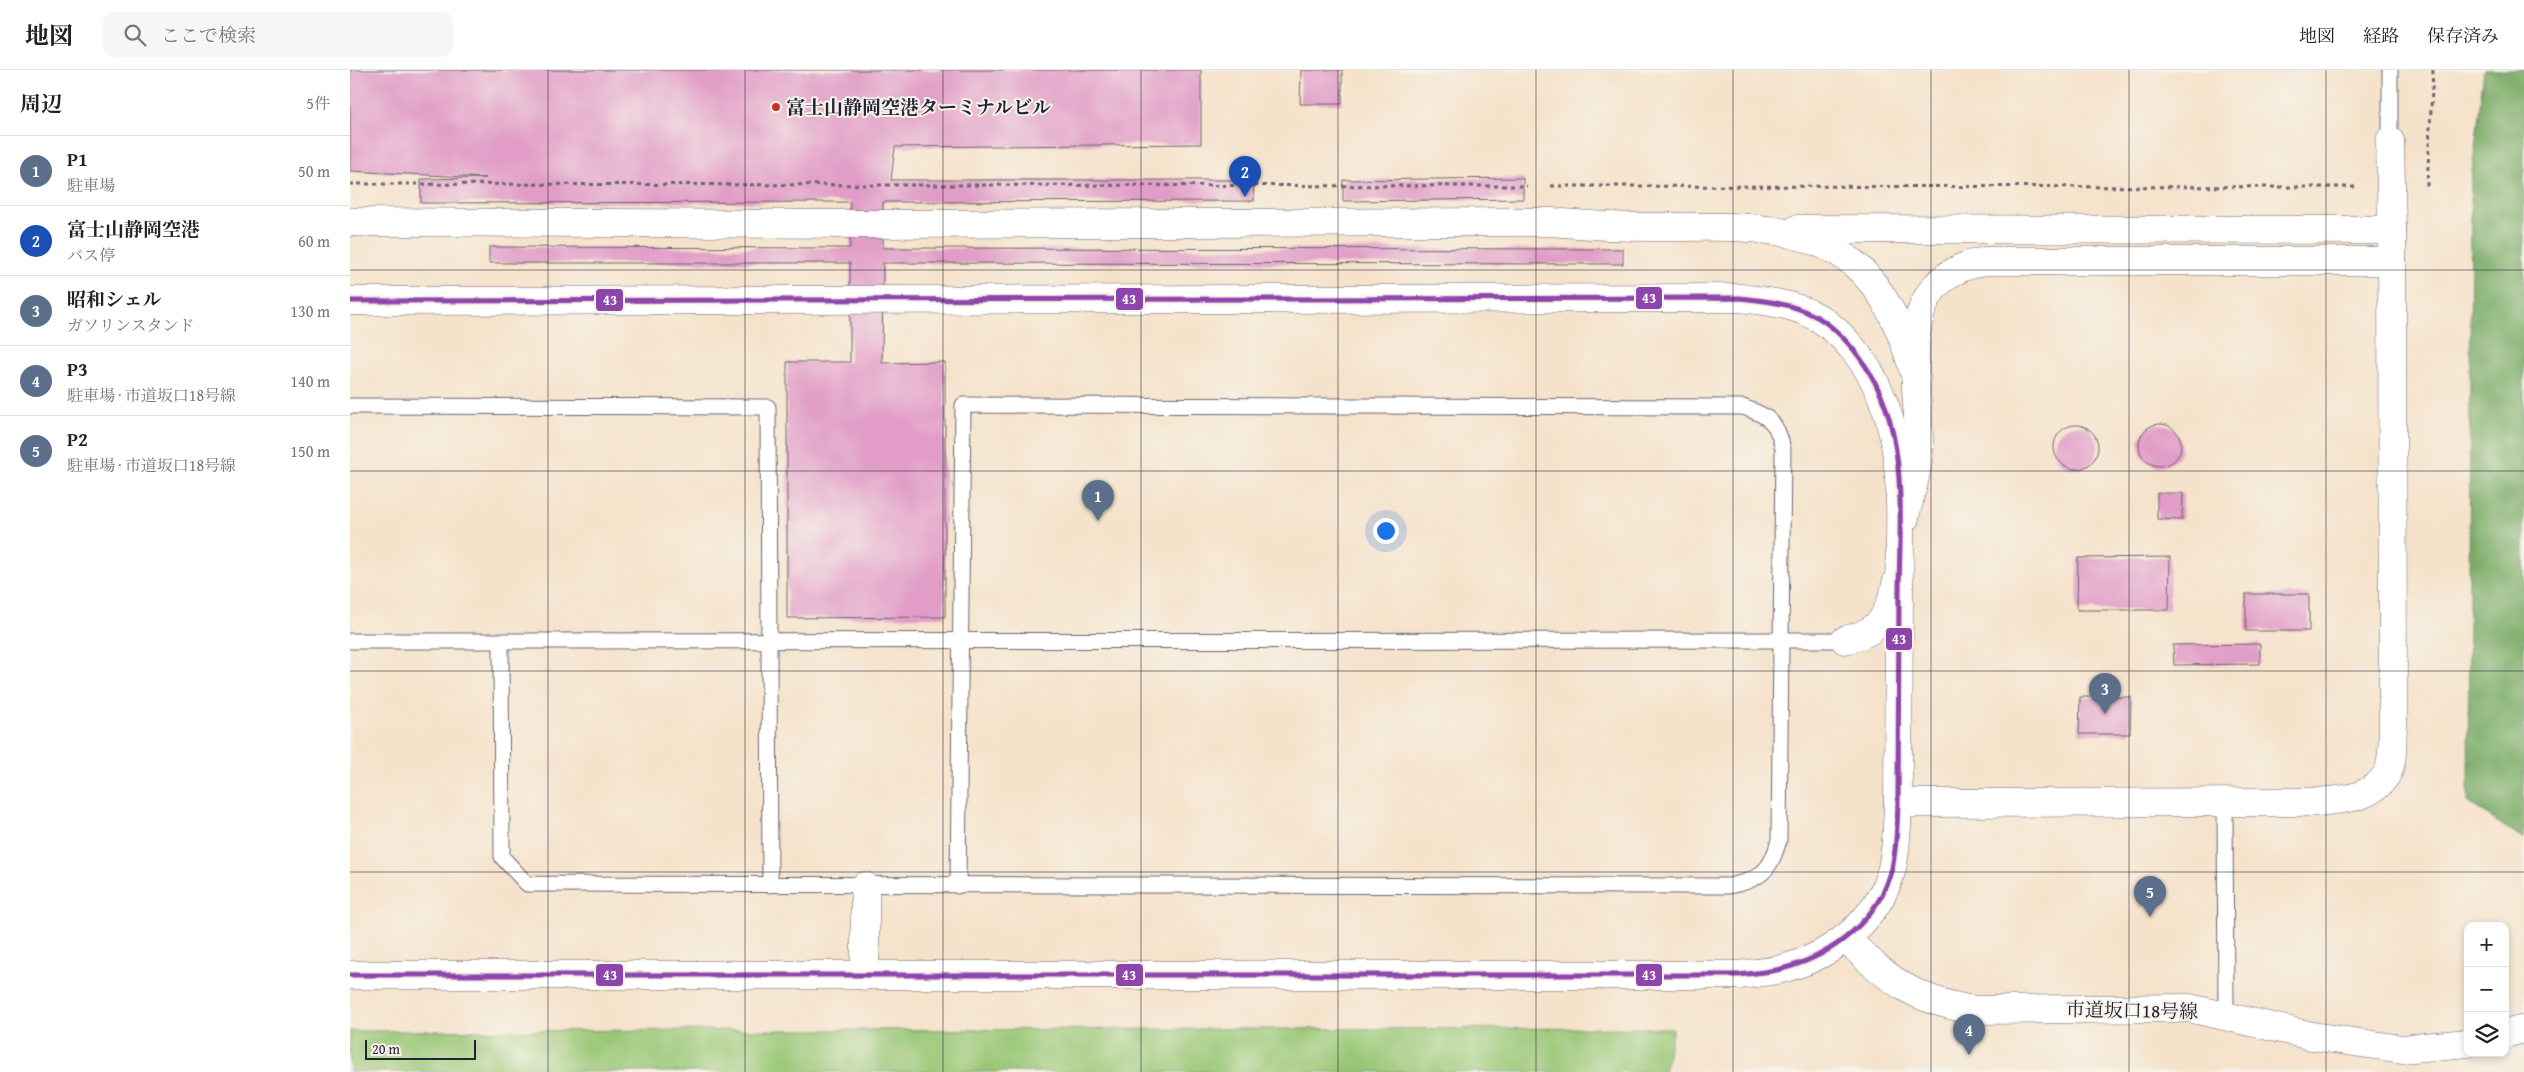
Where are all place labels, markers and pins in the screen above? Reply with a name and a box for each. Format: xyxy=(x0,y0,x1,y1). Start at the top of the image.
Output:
place label: 富士山静岡空港ターミナルビル xyxy=(786,93,1051,121)
marker: 富士山静岡空港ターミナルビル xyxy=(770,101,782,113)
pin: 2 xyxy=(1229,156,1261,197)
pin: 1 xyxy=(1082,480,1114,521)
pin: 3 xyxy=(2089,673,2121,714)
pin: 5 xyxy=(2134,876,2166,917)
pin: 4 xyxy=(1953,1014,1985,1055)

